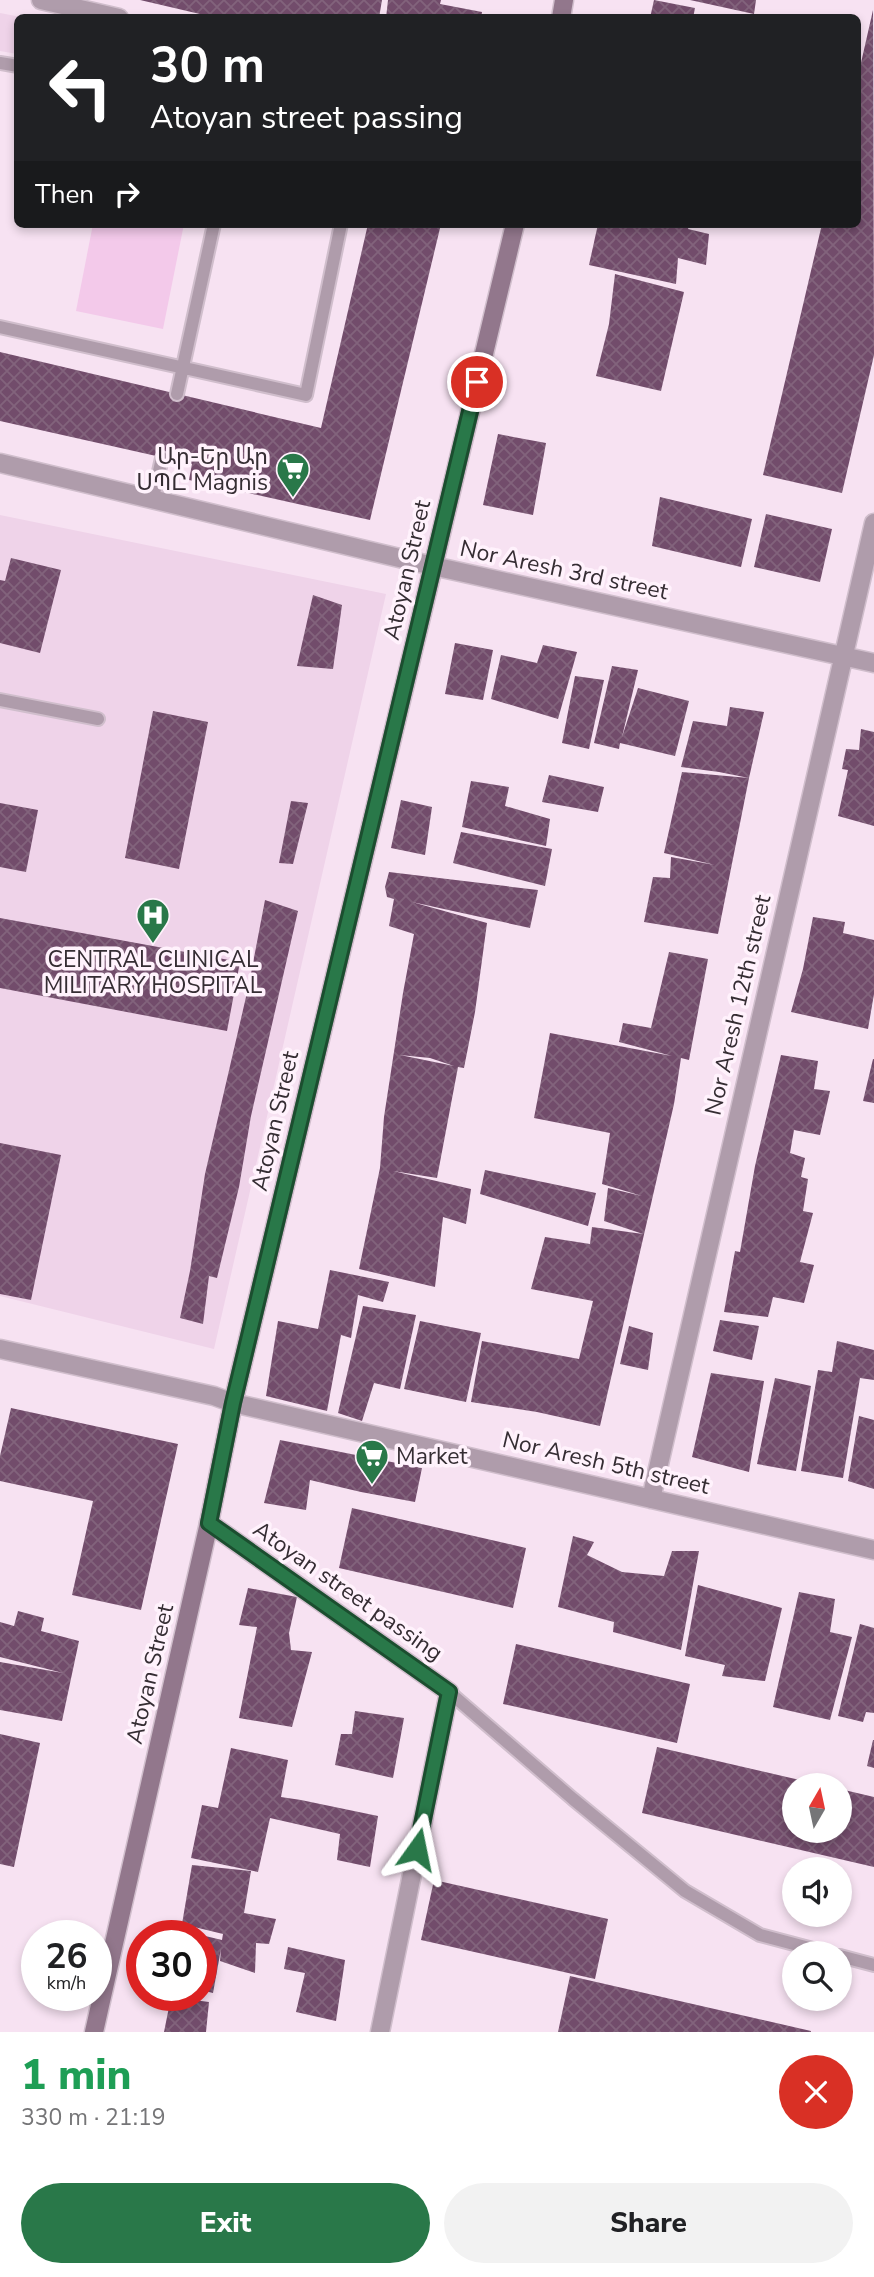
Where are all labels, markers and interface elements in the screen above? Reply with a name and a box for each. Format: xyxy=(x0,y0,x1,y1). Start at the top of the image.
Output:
text: 30 m xyxy=(150,32,265,99)
icon: left xyxy=(35,42,126,133)
text: Atoyan street passing xyxy=(150,96,463,139)
icon: right xyxy=(108,175,146,213)
text: Then xyxy=(35,177,94,212)
pin xyxy=(447,352,507,412)
icon: arrive xyxy=(458,363,496,401)
place label: Ար-Եր Ար ՍՊԸ Magnis xyxy=(136,441,268,498)
supermarket icon: Ար-Եր Ար ՍՊԸ Magnis xyxy=(274,450,312,499)
street label: Atoyan Street xyxy=(376,496,438,643)
street label: Nor Aresh 3rd street xyxy=(457,533,672,607)
street label: Nor Aresh 12th street xyxy=(698,891,779,1118)
hospital icon: CENTRAL CLINICAL MILITARY HOSPITAL xyxy=(134,896,172,945)
place label: CENTRAL CLINICAL MILITARY HOSPITAL xyxy=(44,944,263,1001)
street label: Atoyan Street xyxy=(244,1047,306,1194)
street label: Nor Aresh 5th street xyxy=(499,1424,713,1502)
supermarket icon: Market xyxy=(353,1437,391,1486)
place label: Market xyxy=(396,1441,469,1472)
street label: Atoyan street passing xyxy=(247,1514,449,1668)
street label: Atoyan Street xyxy=(119,1600,181,1747)
north arrow xyxy=(782,1773,852,1843)
map controls xyxy=(782,1773,852,2011)
position arrow xyxy=(380,1812,454,1886)
button: sound xyxy=(782,1857,852,1927)
speed limit sign: 30 xyxy=(126,1920,217,2011)
text: 26 xyxy=(45,1933,88,1980)
button: search xyxy=(782,1941,852,2011)
text: km/h xyxy=(47,1971,86,1995)
text: 1 min xyxy=(21,2047,131,2104)
button: close xyxy=(779,2055,853,2129)
text: 330 m · 21:19 xyxy=(21,2102,166,2133)
button: Exit xyxy=(21,2183,430,2263)
button: Share xyxy=(444,2183,853,2263)

